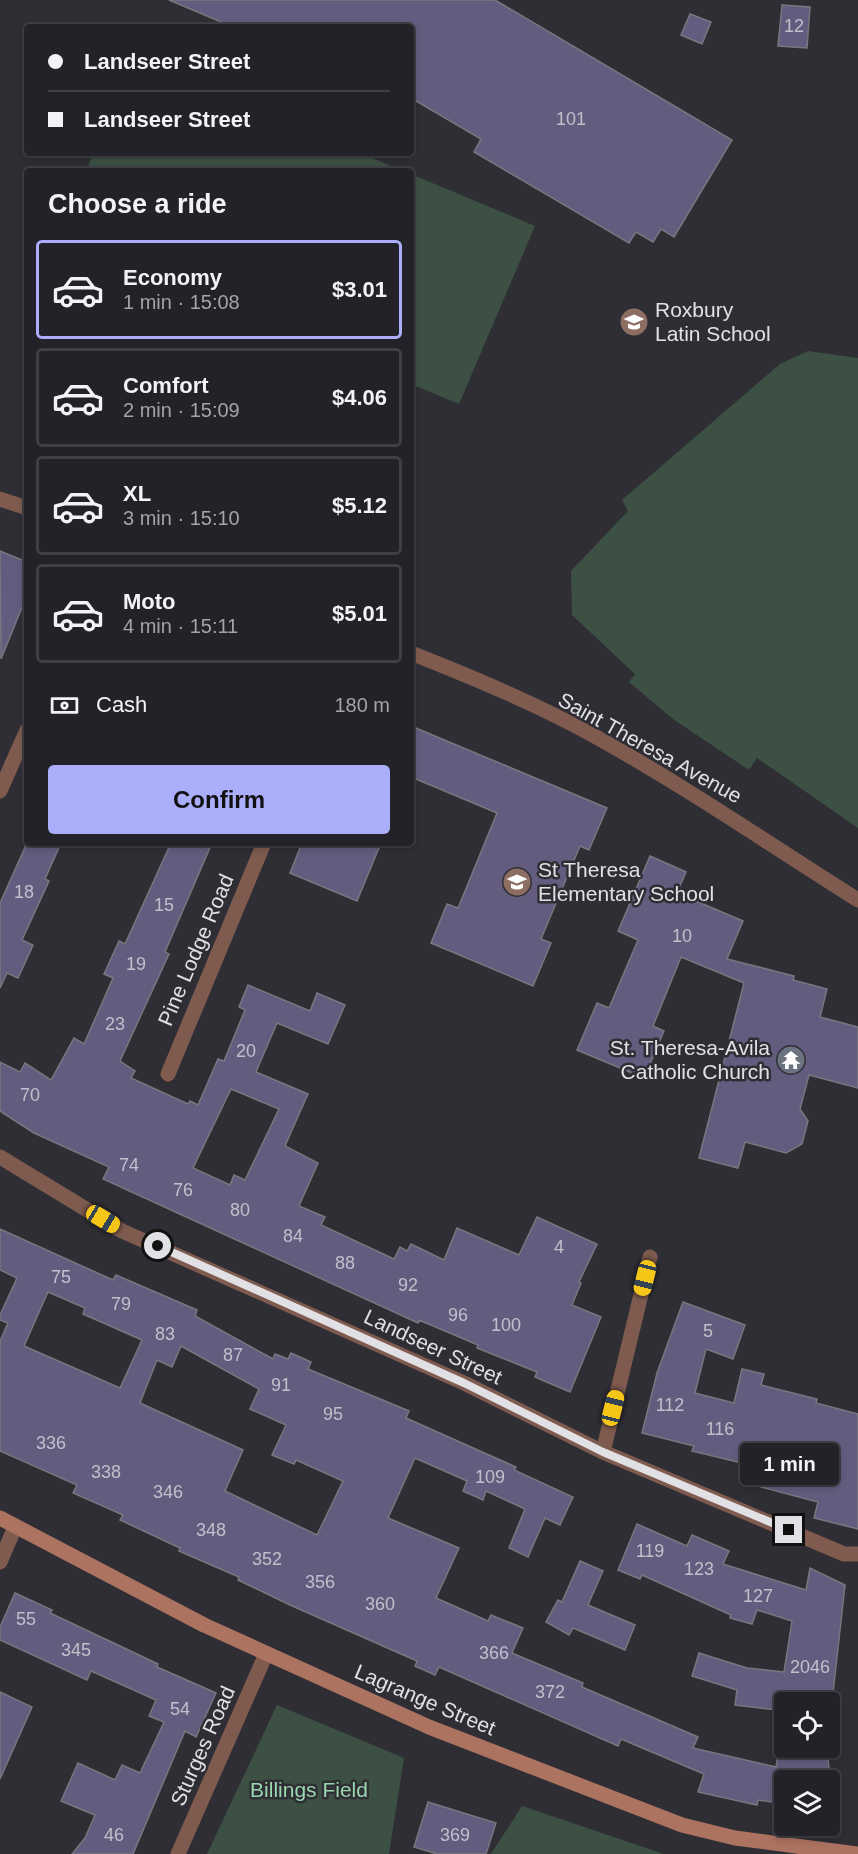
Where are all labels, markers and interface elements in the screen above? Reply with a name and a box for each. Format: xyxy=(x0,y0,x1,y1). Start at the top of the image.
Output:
house number: 12 xyxy=(784,16,804,36)
text: Landseer Street xyxy=(84,49,250,74)
text: Landseer Street xyxy=(84,107,250,132)
house number: 101 xyxy=(556,109,586,129)
text: Choose a ride xyxy=(48,189,227,219)
icon: car xyxy=(51,263,105,317)
text: Economy xyxy=(123,265,222,290)
text: $3.01 xyxy=(332,277,387,302)
text: 1 min · 15:08 xyxy=(123,291,240,313)
place label: Roxbury Latin School xyxy=(655,298,771,345)
school or university icon: Roxbury Latin School xyxy=(618,306,650,338)
icon: car xyxy=(51,371,105,425)
text: Comfort xyxy=(123,373,209,398)
text: $4.06 xyxy=(332,385,387,410)
text: 2 min · 15:09 xyxy=(123,399,240,421)
icon: car xyxy=(51,479,105,533)
text: XL xyxy=(123,481,151,506)
text: $5.12 xyxy=(332,493,387,518)
text: 3 min · 15:10 xyxy=(123,507,240,529)
icon: car xyxy=(51,587,105,641)
text: Moto xyxy=(123,589,176,614)
text: $5.01 xyxy=(332,601,387,626)
text: 4 min · 15:11 xyxy=(123,615,238,637)
street label: Saint Theresa Avenue xyxy=(555,688,746,808)
icon: cash xyxy=(48,689,81,722)
text: Cash xyxy=(96,692,147,717)
text: 180 m xyxy=(334,694,390,716)
button: Confirm xyxy=(48,765,390,834)
place label: St Theresa Elementary School xyxy=(538,858,714,905)
school or university icon: St Theresa Elementary School xyxy=(501,866,533,898)
street label: Pine Lodge Road xyxy=(153,871,238,1029)
house number: 18 xyxy=(14,882,34,902)
house number: 15 xyxy=(154,895,174,915)
house number: 10 xyxy=(672,926,692,946)
house number: 19 xyxy=(126,954,146,974)
house number: 23 xyxy=(105,1014,125,1034)
place label: St. Theresa-Avila Catholic Church xyxy=(610,1036,770,1083)
house number: 20 xyxy=(236,1041,256,1061)
temple icon: St. Theresa-Avila Catholic Church xyxy=(775,1044,807,1076)
house number: 70 xyxy=(20,1085,40,1105)
house number: 74 xyxy=(119,1155,139,1175)
house number: 76 xyxy=(173,1180,193,1200)
house number: 80 xyxy=(230,1200,250,1220)
car xyxy=(83,1202,123,1236)
house number: 84 xyxy=(283,1226,303,1246)
route start xyxy=(144,1232,171,1259)
house number: 4 xyxy=(554,1237,564,1257)
house number: 88 xyxy=(335,1253,355,1273)
car xyxy=(632,1258,658,1298)
house number: 75 xyxy=(51,1267,71,1287)
house number: 92 xyxy=(398,1275,418,1295)
house number: 79 xyxy=(111,1294,131,1314)
street label: Landseer Street xyxy=(361,1305,506,1389)
house number: 96 xyxy=(448,1305,468,1325)
house number: 100 xyxy=(491,1315,521,1335)
house number: 5 xyxy=(703,1321,713,1341)
house number: 83 xyxy=(155,1324,175,1344)
house number: 87 xyxy=(223,1345,243,1365)
house number: 91 xyxy=(271,1375,291,1395)
car xyxy=(600,1388,626,1428)
house number: 112 xyxy=(656,1395,684,1415)
house number: 95 xyxy=(323,1404,343,1424)
house number: 116 xyxy=(706,1419,734,1439)
house number: 336 xyxy=(36,1433,66,1453)
callout: 1 min xyxy=(740,1443,838,1485)
text: 1 min xyxy=(763,1453,816,1475)
house number: 338 xyxy=(91,1462,121,1482)
house number: 109 xyxy=(475,1467,505,1487)
house number: 346 xyxy=(153,1482,183,1502)
route end xyxy=(775,1516,802,1543)
house number: 348 xyxy=(196,1520,226,1540)
house number: 119 xyxy=(636,1541,664,1561)
house number: 352 xyxy=(252,1549,282,1569)
house number: 123 xyxy=(684,1559,714,1579)
house number: 356 xyxy=(305,1572,335,1592)
house number: 127 xyxy=(743,1586,773,1606)
house number: 360 xyxy=(365,1594,395,1614)
house number: 55 xyxy=(16,1609,36,1629)
house number: 345 xyxy=(61,1640,91,1660)
house number: 366 xyxy=(479,1643,509,1663)
house number: 2046 xyxy=(790,1657,830,1677)
street label: Lagrange Street xyxy=(351,1660,499,1740)
street label: Sturges Road xyxy=(166,1682,239,1809)
house number: 372 xyxy=(535,1682,565,1702)
map controls xyxy=(774,1692,840,1836)
button: locate xyxy=(774,1692,840,1758)
house number: 54 xyxy=(170,1699,190,1719)
button: layers xyxy=(774,1770,840,1836)
park label: Billings Field xyxy=(250,1778,368,1801)
house number: 46 xyxy=(104,1825,124,1845)
house number: 369 xyxy=(440,1825,470,1845)

